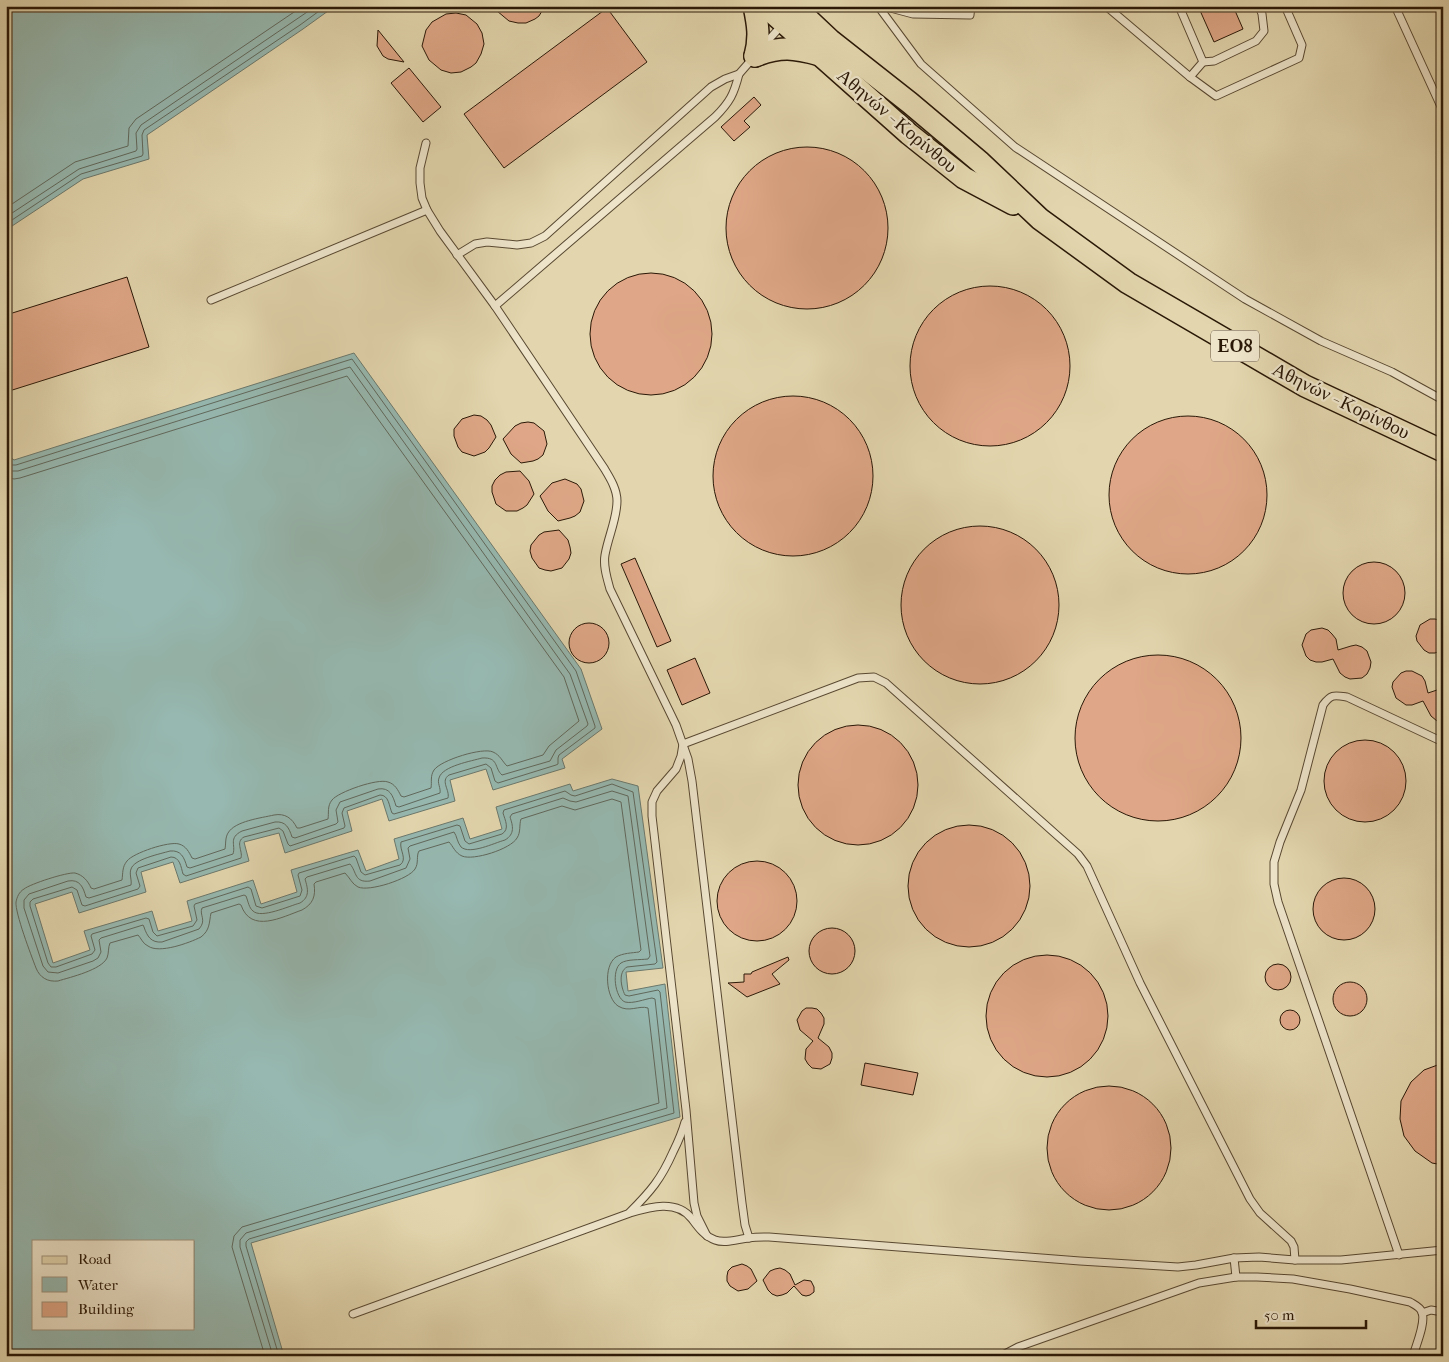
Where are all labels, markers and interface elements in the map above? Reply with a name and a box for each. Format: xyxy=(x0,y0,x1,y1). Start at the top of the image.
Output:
street label: Αθηνών - Κορίνθου xyxy=(832,64,962,178)
road number: ΕΟ8 xyxy=(1211,331,1259,362)
street label: Αθηνών - Κορίνθου xyxy=(1269,358,1413,444)
legend xyxy=(32,1240,195,1330)
text: Road xyxy=(78,1250,112,1268)
text: Water xyxy=(77,1276,118,1294)
scale bar xyxy=(1256,1297,1366,1329)
text: Building xyxy=(78,1300,135,1318)
text: 50 m xyxy=(1264,1306,1295,1324)

